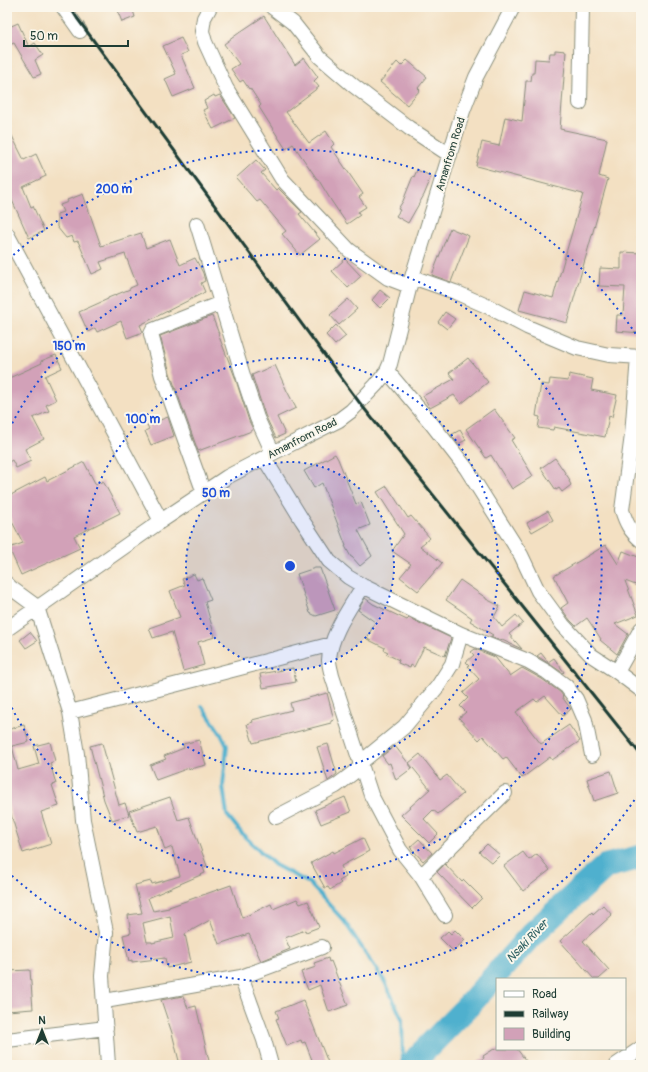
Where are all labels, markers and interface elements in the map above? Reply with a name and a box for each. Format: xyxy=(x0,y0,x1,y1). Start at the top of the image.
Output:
scale bar xyxy=(24,22,128,48)
text: 50 m xyxy=(30,29,58,44)
street label: Amanfrom Road xyxy=(433,116,468,193)
text: 200 m xyxy=(96,182,133,197)
text: 150 m xyxy=(53,339,86,354)
text: 100 m xyxy=(126,412,161,427)
street label: Amanfrom Road xyxy=(265,415,339,462)
text: 50 m xyxy=(202,486,230,501)
centre of rings xyxy=(283,559,297,573)
water label: Nsaki River xyxy=(503,916,553,966)
legend xyxy=(496,978,626,1050)
text: Road xyxy=(532,987,557,1002)
text: Railway xyxy=(532,1007,568,1022)
north arrow xyxy=(22,1010,62,1050)
text: N xyxy=(38,1014,46,1027)
text: Building xyxy=(532,1027,571,1042)

